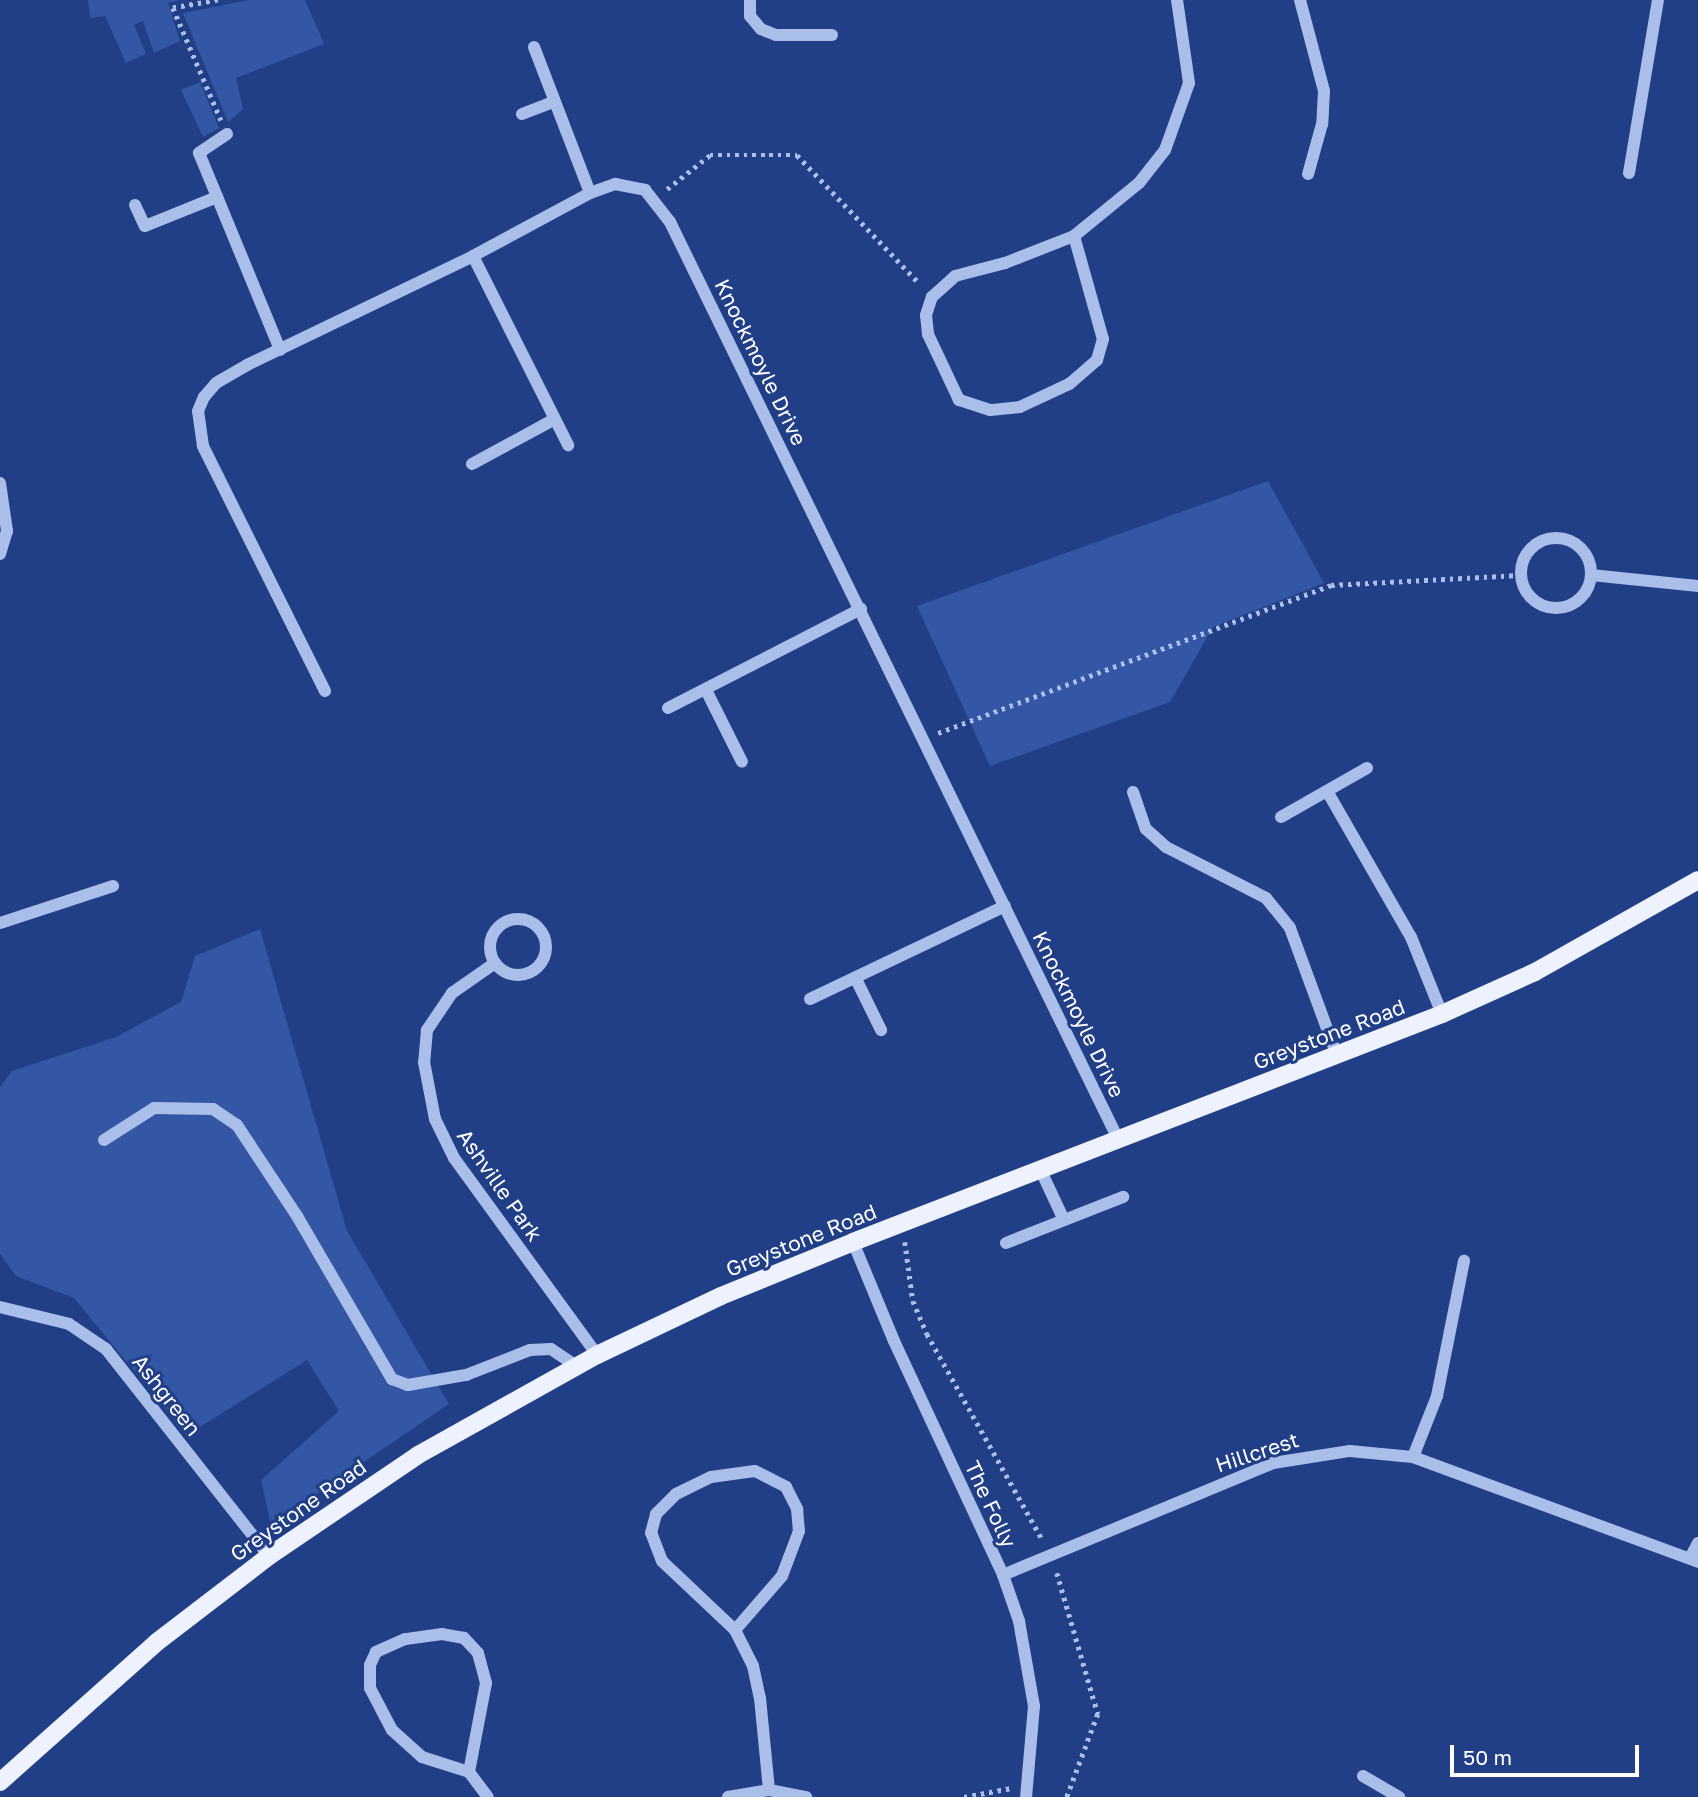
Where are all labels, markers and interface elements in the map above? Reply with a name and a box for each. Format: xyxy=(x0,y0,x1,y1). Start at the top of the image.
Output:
street label: Knockmoyle Drive xyxy=(710,275,812,449)
street label: Knockmoyle Drive xyxy=(1028,927,1130,1101)
street label: Greystone Road xyxy=(1250,994,1408,1074)
street label: Ashville Park xyxy=(452,1124,548,1246)
street label: Greystone Road xyxy=(722,1198,880,1282)
street label: Ashgreen xyxy=(127,1349,207,1441)
street label: Hillcrest xyxy=(1212,1427,1302,1477)
street label: Greystone Road xyxy=(225,1454,371,1566)
street label: The Folly xyxy=(960,1457,1022,1551)
scale bar xyxy=(1453,1730,1642,1774)
text: 50 m xyxy=(1463,1744,1512,1770)

